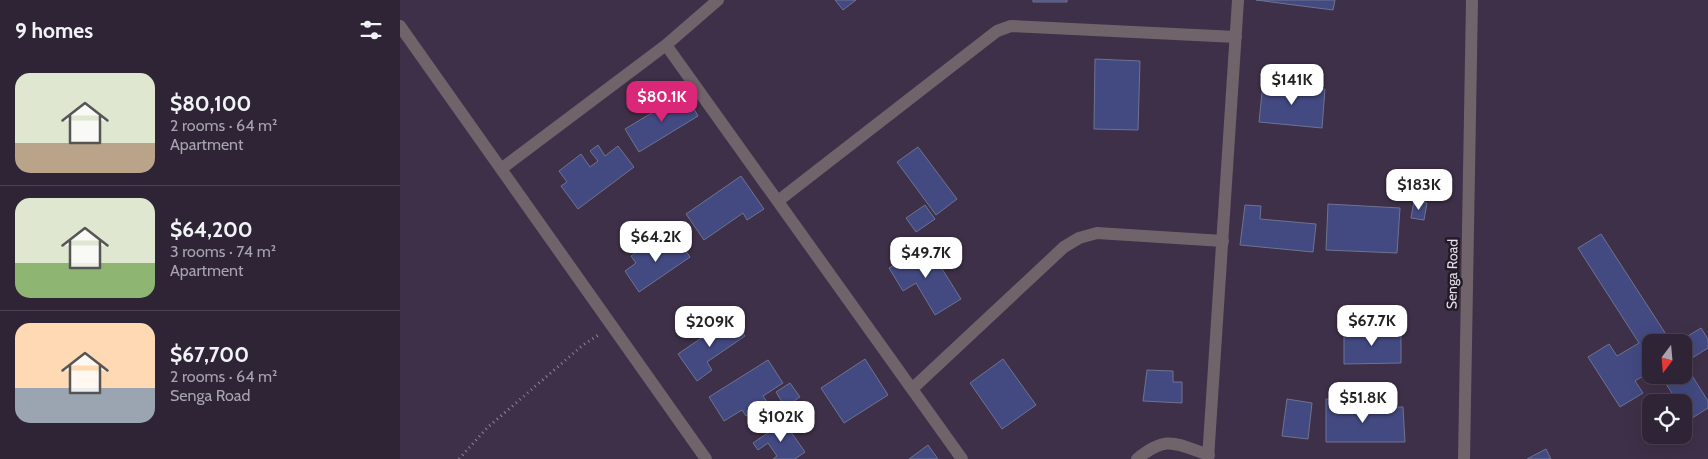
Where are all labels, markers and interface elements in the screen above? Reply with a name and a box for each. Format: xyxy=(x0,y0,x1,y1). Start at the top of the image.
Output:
icon: filters xyxy=(357,16,385,44)
text: 9 homes xyxy=(15,18,93,43)
pin: $141K xyxy=(1257,64,1327,106)
text: $141K xyxy=(1272,70,1312,89)
pin: $80.1K xyxy=(621,80,703,123)
text: $80.1K xyxy=(637,87,687,106)
text: $80,100 xyxy=(170,91,251,116)
icon: home xyxy=(55,93,115,153)
text: 2 rooms · 64 m² xyxy=(170,116,277,135)
text: Apartment xyxy=(170,135,243,154)
pin: $183K xyxy=(1384,168,1454,211)
text: $183K xyxy=(1397,175,1441,194)
text: $64,200 xyxy=(170,217,253,242)
icon: home xyxy=(55,218,115,278)
pin: $64.2K xyxy=(615,220,697,263)
text: $64.2K xyxy=(631,227,681,246)
pin: $49.7K xyxy=(885,236,967,279)
street label: Senga Road xyxy=(1442,239,1462,309)
text: 3 rooms · 74 m² xyxy=(170,242,276,261)
text: $49.7K xyxy=(901,243,951,262)
text: Apartment xyxy=(170,261,243,280)
pin: $67.7K xyxy=(1331,304,1413,347)
pin: $209K xyxy=(675,306,745,348)
text: $67.7K xyxy=(1348,311,1396,330)
text: $209K xyxy=(686,312,734,331)
north arrow xyxy=(1642,334,1692,384)
map controls xyxy=(1642,334,1692,444)
text: $67,700 xyxy=(170,342,249,367)
icon: home xyxy=(55,343,115,403)
text: 2 rooms · 64 m² xyxy=(170,367,277,386)
pin: $51.8K xyxy=(1322,382,1404,424)
text: Senga Road xyxy=(170,386,250,405)
text: $51.8K xyxy=(1339,388,1387,407)
button: locate xyxy=(1642,394,1692,444)
pin: $102K xyxy=(746,400,816,443)
text: $102K xyxy=(759,407,803,426)

